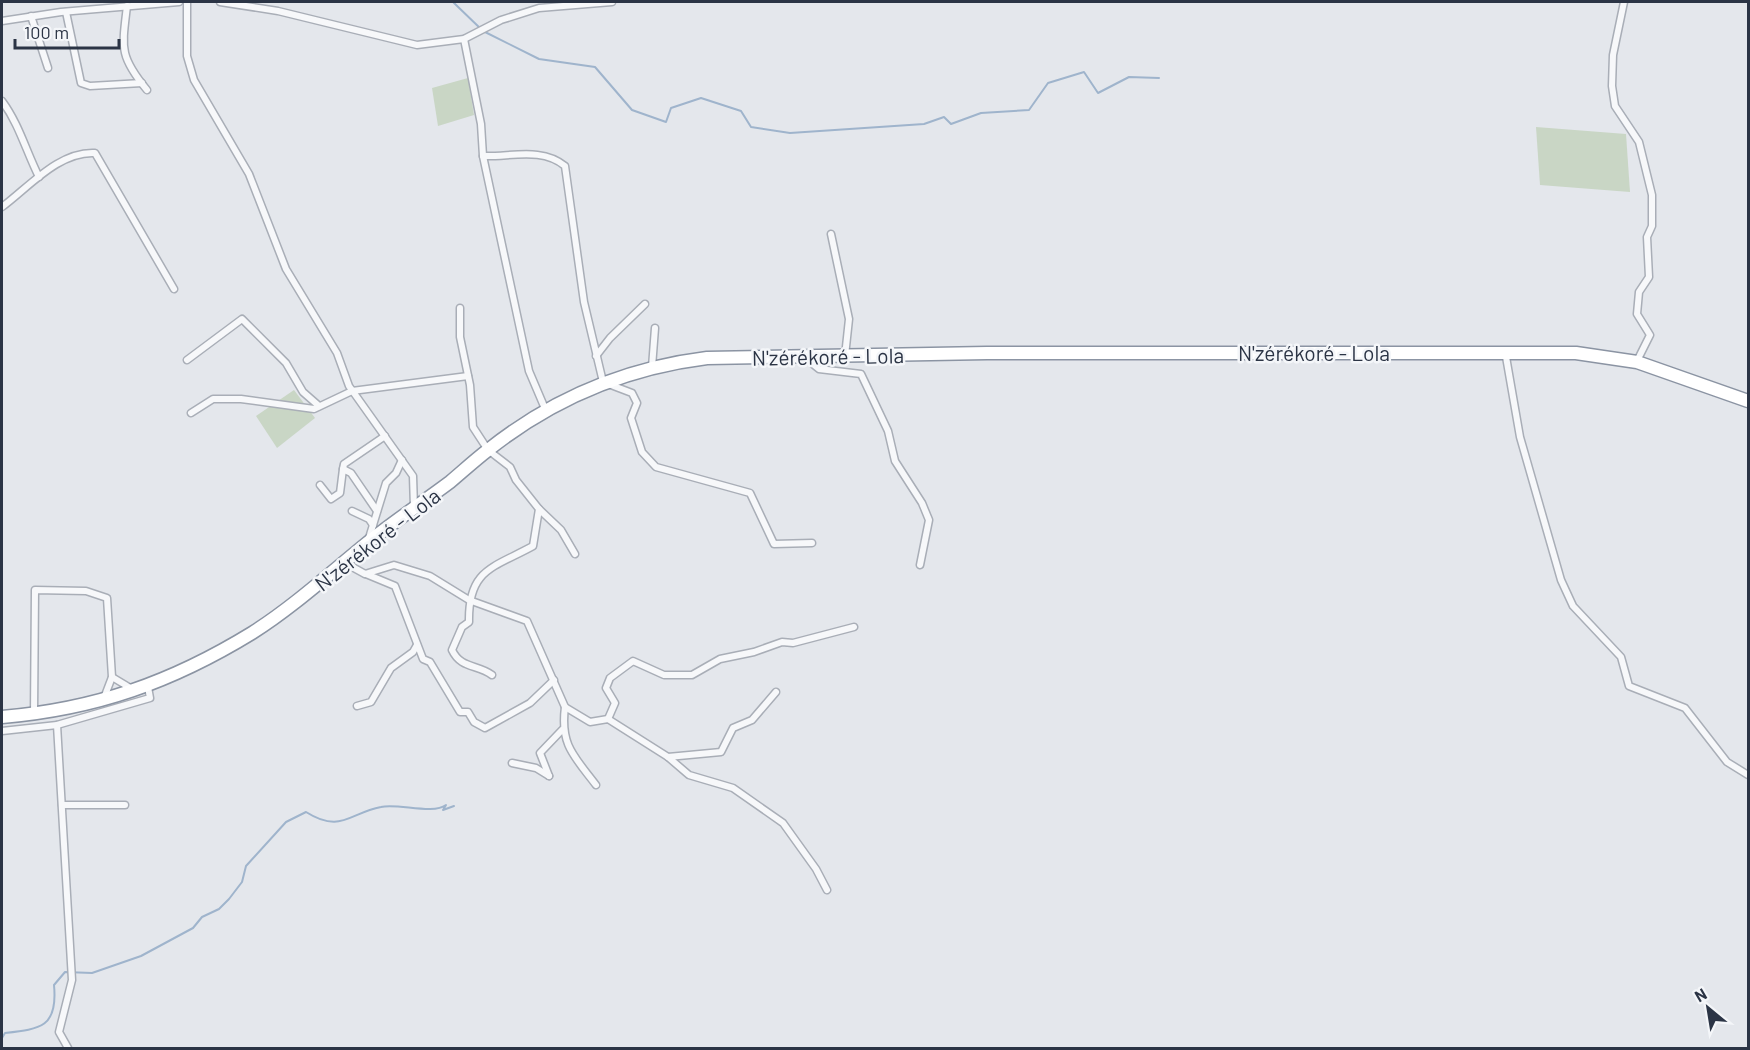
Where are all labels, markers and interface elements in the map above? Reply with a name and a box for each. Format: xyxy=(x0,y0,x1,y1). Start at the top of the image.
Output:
scale bar xyxy=(15,12,118,50)
text: 100 m xyxy=(24,21,69,43)
street label: N'zérékoré - Lola xyxy=(1238,340,1390,365)
street label: N'zérékoré - Lola xyxy=(752,342,904,370)
street label: N'zérékoré - Lola xyxy=(309,482,445,596)
north arrow xyxy=(1678,978,1738,1038)
text: N xyxy=(1691,984,1710,1005)

